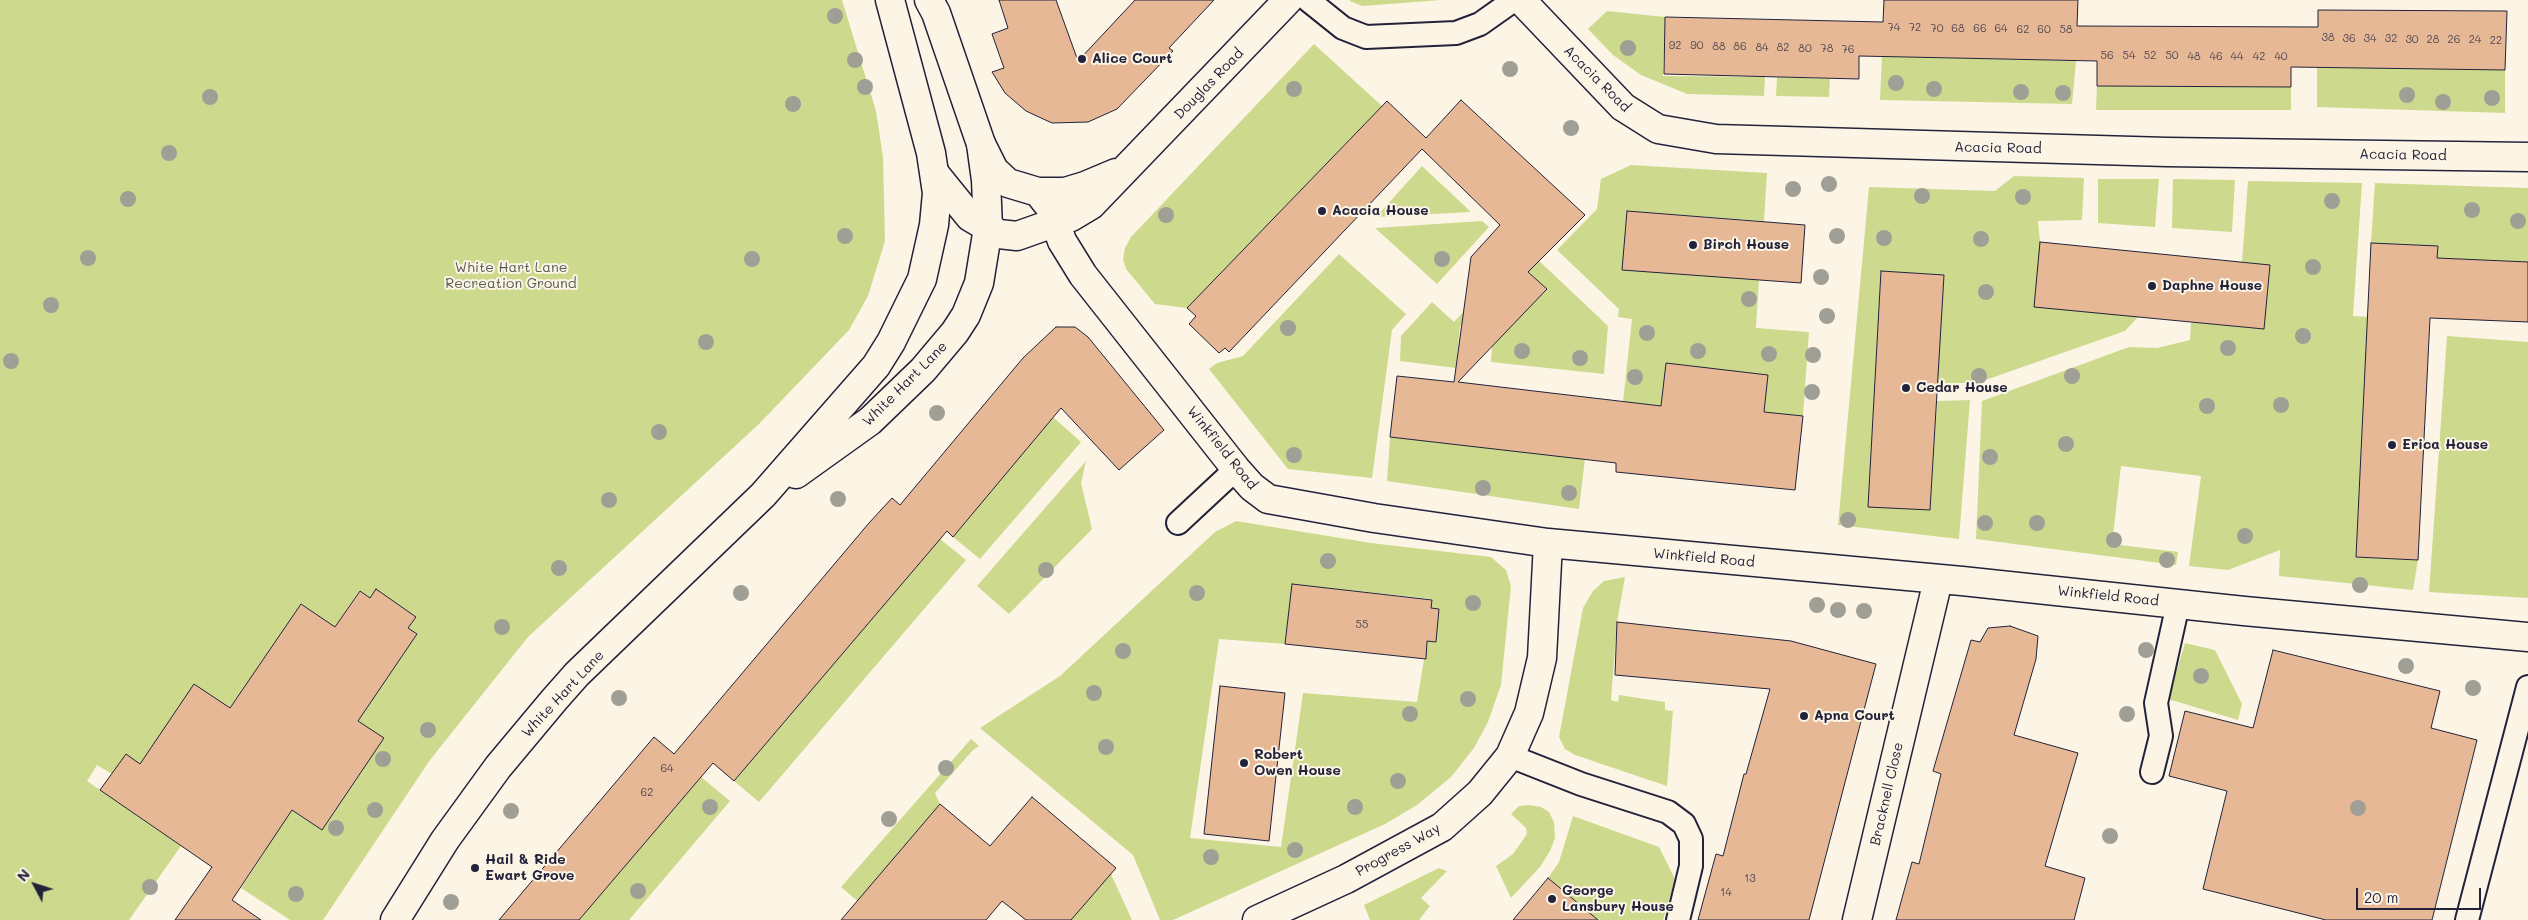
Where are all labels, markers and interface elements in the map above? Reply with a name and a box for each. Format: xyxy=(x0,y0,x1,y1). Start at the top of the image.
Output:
house number: 74 xyxy=(1888,21,1900,35)
house number: 72 xyxy=(1909,21,1921,35)
house number: 70 xyxy=(1931,22,1943,36)
house number: 68 xyxy=(1951,22,1965,36)
house number: 66 xyxy=(1973,22,1987,36)
house number: 64 xyxy=(1994,22,2008,36)
house number: 62 xyxy=(2017,23,2029,37)
house number: 60 xyxy=(2037,23,2051,37)
house number: 58 xyxy=(2059,23,2073,37)
house number: 38 xyxy=(2321,31,2335,45)
house number: 36 xyxy=(2342,32,2356,46)
house number: 34 xyxy=(2364,32,2376,46)
house number: 32 xyxy=(2385,32,2397,46)
house number: 30 xyxy=(2405,33,2419,47)
house number: 28 xyxy=(2427,33,2439,47)
house number: 26 xyxy=(2448,33,2460,47)
house number: 24 xyxy=(2469,33,2481,47)
house number: 22 xyxy=(2490,34,2502,48)
house number: 92 xyxy=(1669,39,1681,53)
house number: 90 xyxy=(1690,39,1704,53)
house number: 88 xyxy=(1712,40,1726,54)
house number: 86 xyxy=(1733,40,1747,54)
house number: 84 xyxy=(1755,41,1769,55)
house number: 82 xyxy=(1777,41,1789,55)
street label: Acacia Road xyxy=(1560,42,1634,116)
house number: 80 xyxy=(1798,42,1812,56)
house number: 78 xyxy=(1821,42,1833,56)
house number: 76 xyxy=(1842,43,1854,57)
street label: Douglas Road xyxy=(1171,45,1247,123)
house number: 56 xyxy=(2100,49,2114,63)
house number: 54 xyxy=(2123,49,2135,63)
house number: 52 xyxy=(2144,49,2156,63)
house number: 50 xyxy=(2165,49,2179,63)
house number: 48 xyxy=(2187,50,2201,64)
house number: 46 xyxy=(2209,50,2223,64)
house number: 44 xyxy=(2231,50,2243,64)
house number: 42 xyxy=(2253,50,2265,64)
house number: 40 xyxy=(2274,50,2288,64)
place label: Alice Court xyxy=(1092,51,1172,67)
marker: Alice Court xyxy=(1076,53,1088,65)
street label: Acacia Road xyxy=(1954,139,2042,157)
street label: Acacia Road xyxy=(2359,146,2447,164)
place label: Acacia House xyxy=(1332,203,1429,219)
marker: Acacia House xyxy=(1316,205,1328,217)
place label: Birch House xyxy=(1703,237,1789,253)
marker: Birch House xyxy=(1687,239,1699,251)
park label: White Hart Lane Recreation Ground xyxy=(445,260,577,292)
place label: Daphne House xyxy=(2162,278,2262,294)
marker: Daphne House xyxy=(2146,280,2158,292)
street label: White Hart Lane xyxy=(859,338,951,430)
place label: Cedar House xyxy=(1916,380,2008,396)
marker: Cedar House xyxy=(1900,382,1912,394)
street label: Winkfield Road xyxy=(1183,403,1261,493)
place label: Erica House xyxy=(2402,437,2488,453)
marker: Erica House xyxy=(2386,439,2398,451)
street label: Winkfield Road xyxy=(1653,545,1755,571)
street label: Winkfield Road xyxy=(2056,582,2160,610)
house number: 55 xyxy=(1356,618,1368,632)
street label: White Hart Lane xyxy=(518,647,608,741)
place label: Apna Court xyxy=(1814,708,1895,724)
marker: Apna Court xyxy=(1798,710,1810,722)
street label: Bracknell Close xyxy=(1867,741,1907,847)
place label: Robert Owen House xyxy=(1254,747,1341,780)
marker: Robert Owen House xyxy=(1238,757,1250,769)
house number: 64 xyxy=(660,762,674,776)
house number: 62 xyxy=(641,786,653,800)
street label: Progress Way xyxy=(1353,820,1443,880)
place label: Hail & Ride Ewart Grove xyxy=(485,852,574,884)
north arrow xyxy=(10,860,60,910)
marker: Hail & Ride Ewart Grove xyxy=(469,862,481,874)
text: N xyxy=(12,865,34,885)
house number: 13 xyxy=(1744,872,1756,886)
scale bar xyxy=(2358,878,2483,910)
place label: George Lansbury House xyxy=(1562,883,1674,916)
house number: 14 xyxy=(1720,886,1732,900)
text: 20 m xyxy=(2364,887,2398,907)
marker: George Lansbury House xyxy=(1546,893,1558,905)

